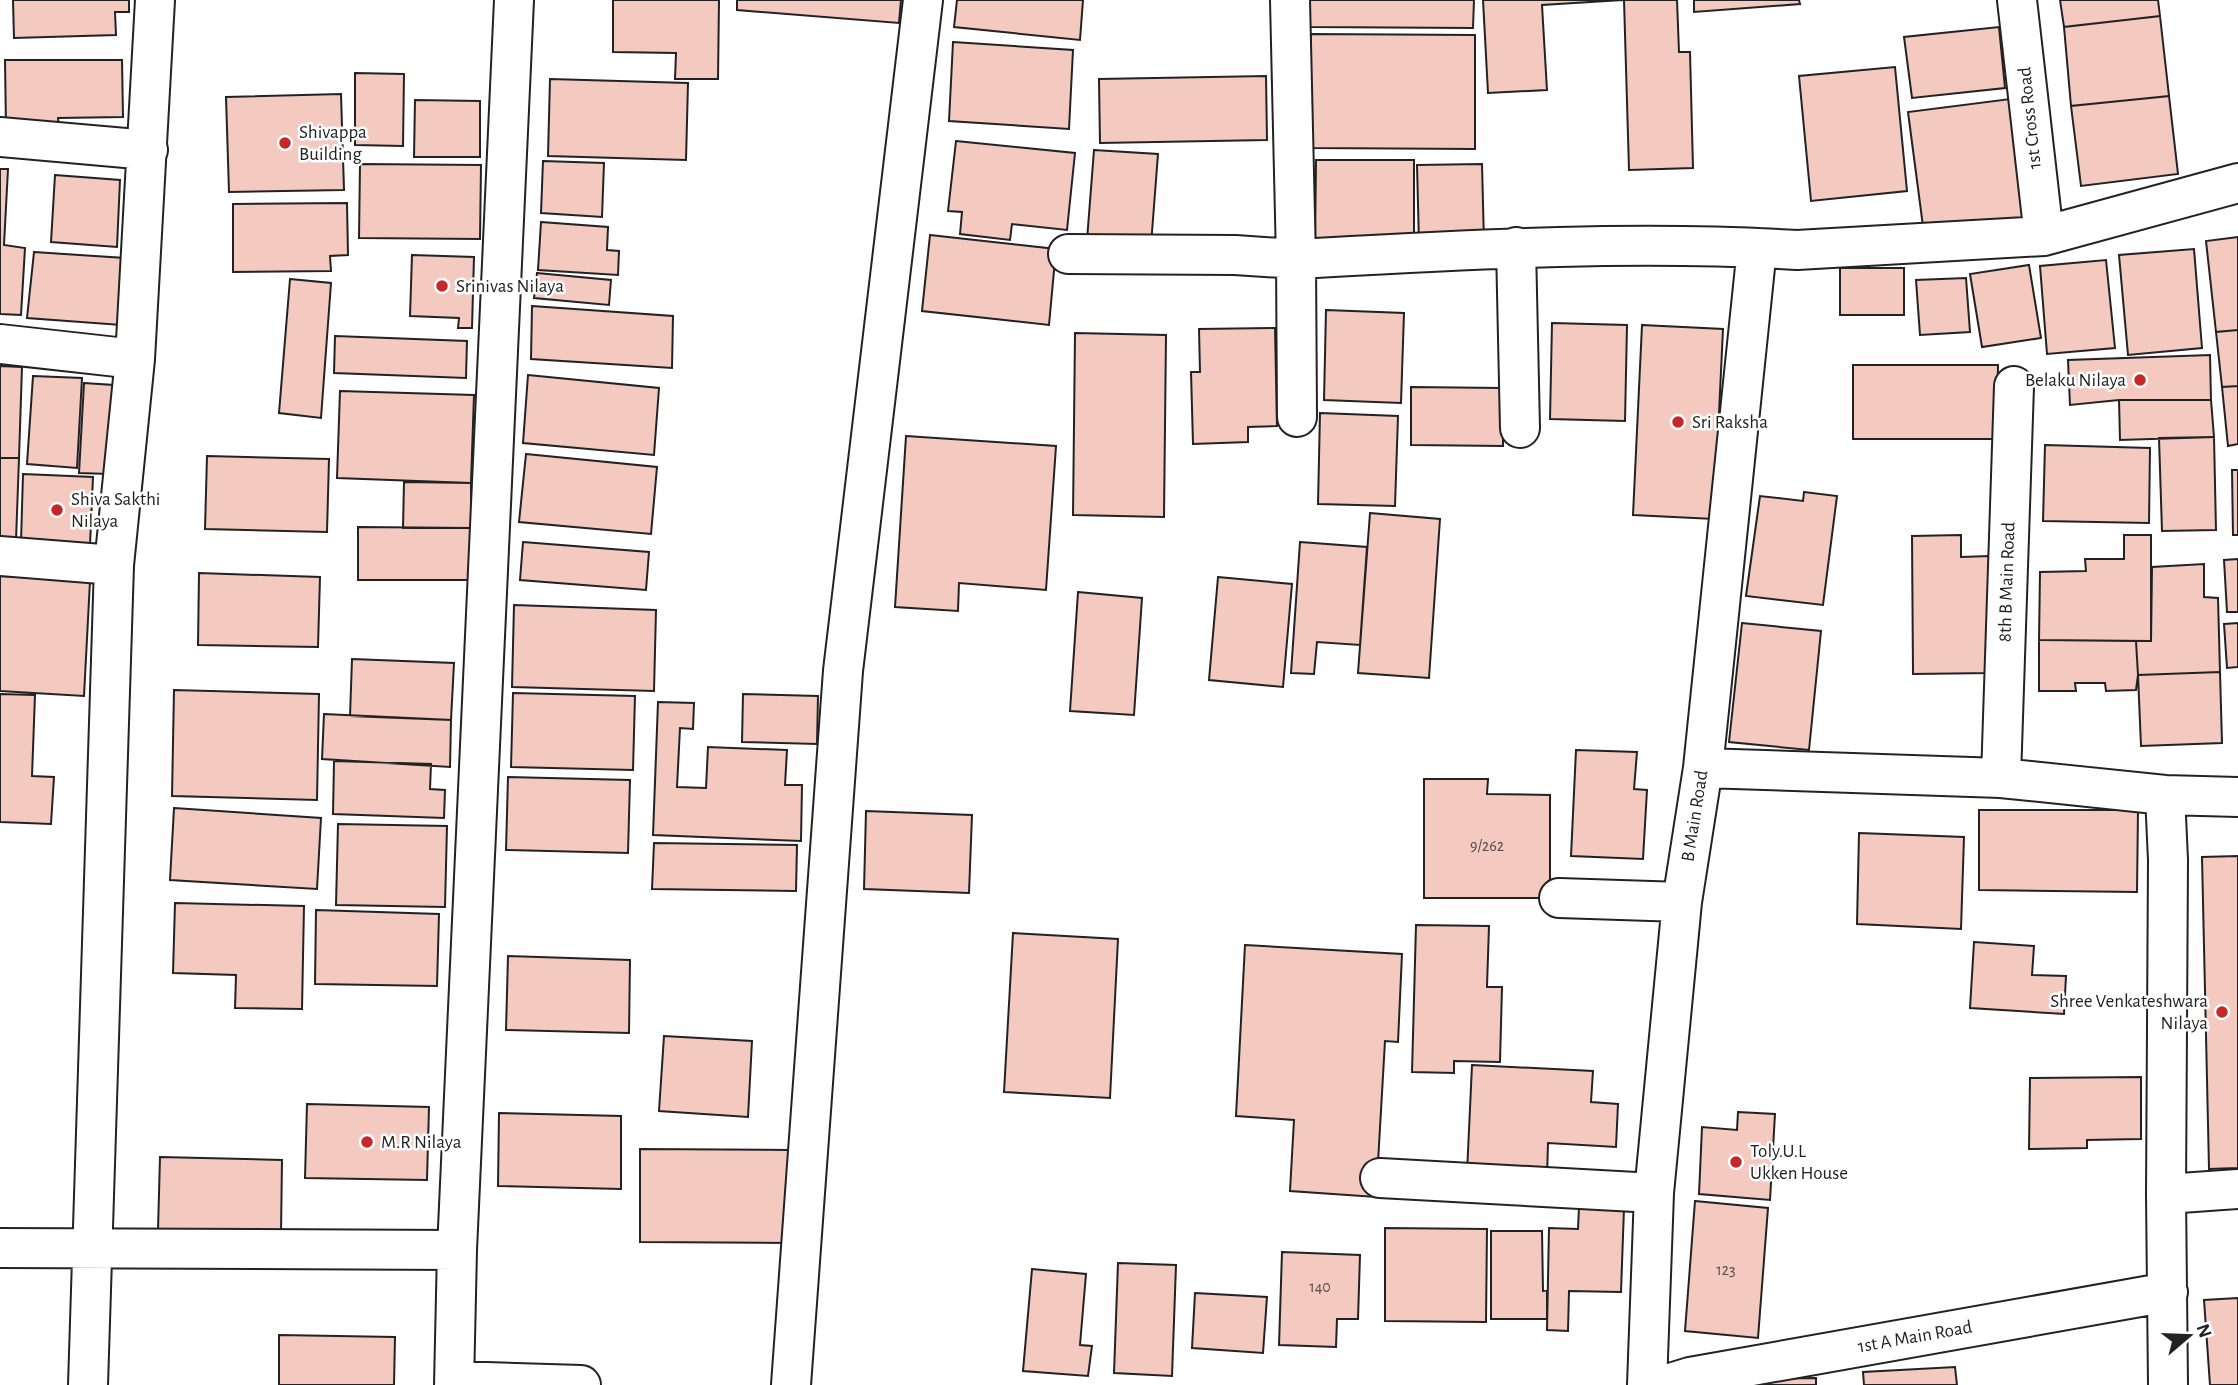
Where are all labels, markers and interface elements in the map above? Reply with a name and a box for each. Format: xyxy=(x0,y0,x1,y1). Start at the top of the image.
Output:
street label: 1st Cross Road xyxy=(2015,66,2045,170)
place label: Shivappa Building xyxy=(299,123,367,164)
marker: Shivappa Building xyxy=(277,135,293,151)
place label: Srinivas Nilaya xyxy=(456,277,564,296)
marker: Srinivas Nilaya xyxy=(434,278,450,294)
place label: Belaku Nilaya xyxy=(2025,371,2126,390)
marker: Belaku Nilaya xyxy=(2132,372,2148,388)
place label: Sri Raksha xyxy=(1692,413,1768,432)
marker: Sri Raksha xyxy=(1670,414,1686,430)
place label: Shiva Sakthi Nilaya xyxy=(71,490,160,531)
marker: Shiva Sakthi Nilaya xyxy=(49,502,65,518)
street label: 8th B Main Road xyxy=(1995,521,2019,642)
street label: B Main Road xyxy=(1678,769,1712,863)
house number: 9/262 xyxy=(1470,838,1504,854)
place label: Shree Venkateshwara Nilaya xyxy=(2050,992,2208,1033)
marker: Shree Venkateshwara Nilaya xyxy=(2214,1004,2230,1020)
place label: M.R Nilaya xyxy=(381,1133,462,1152)
marker: M.R Nilaya xyxy=(359,1134,375,1150)
place label: Toly.U.L Ukken House xyxy=(1750,1142,1848,1183)
marker: Toly.U.L Ukken House xyxy=(1728,1154,1744,1170)
house number: 123 xyxy=(1716,1262,1736,1278)
house number: 140 xyxy=(1309,1279,1331,1295)
north arrow xyxy=(2154,1301,2224,1371)
street label: 1st A Main Road xyxy=(1856,1318,1974,1356)
text: N xyxy=(2193,1322,2215,1340)

